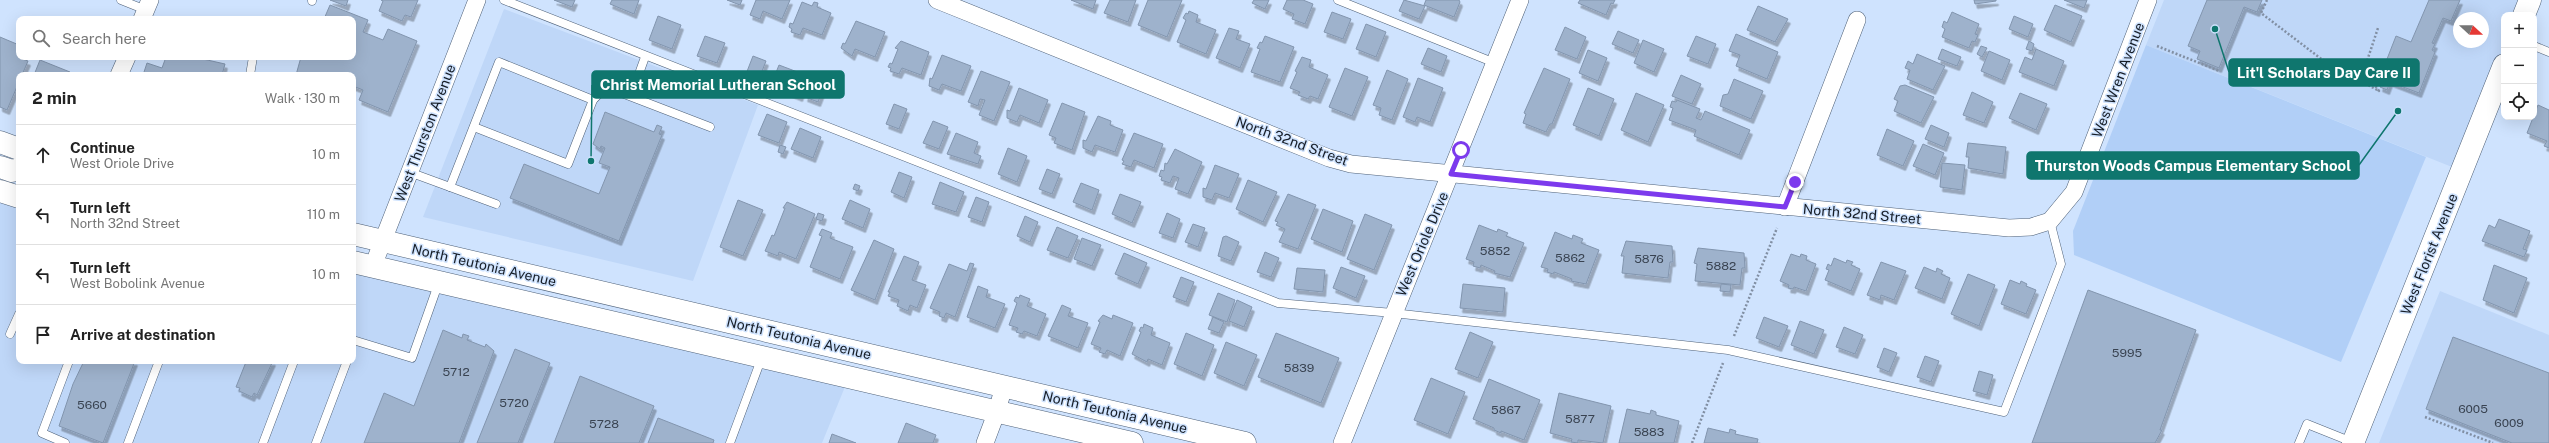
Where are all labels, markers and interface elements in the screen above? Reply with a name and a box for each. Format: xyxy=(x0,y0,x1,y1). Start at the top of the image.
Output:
north arrow xyxy=(2453,12,2489,48)
map controls xyxy=(2501,12,2537,120)
button: + xyxy=(2501,12,2537,48)
search box xyxy=(16,16,356,60)
street label: West Wren Avenue xyxy=(2089,20,2147,140)
icon: search xyxy=(30,27,52,49)
text: Search here xyxy=(62,30,146,47)
button: − xyxy=(2501,48,2537,84)
callout: Lit'l Scholars Day Care II xyxy=(2229,59,2419,86)
street label: West Thurston Avenue xyxy=(391,62,459,204)
text: Lit'l Scholars Day Care II xyxy=(2237,64,2411,81)
callout: Christ Memorial Lutheran School xyxy=(592,71,844,98)
text: Christ Memorial Lutheran School xyxy=(600,76,836,93)
button: locate xyxy=(2501,84,2537,120)
text: 2 min xyxy=(32,88,77,108)
text: Walk · 130 m xyxy=(265,91,340,106)
street label: North 32nd Street xyxy=(1234,113,1350,169)
text: Continue xyxy=(70,139,135,156)
route start xyxy=(1452,141,1470,159)
icon: ahead xyxy=(32,144,54,166)
text: 10 m xyxy=(312,147,340,162)
callout: Thurston Woods Campus Elementary School xyxy=(2027,152,2359,179)
text: West Oriole Drive xyxy=(70,156,174,171)
text: Thurston Woods Campus Elementary School xyxy=(2035,157,2351,174)
route end xyxy=(1786,173,1804,191)
street label: West Oriole Drive xyxy=(1393,189,1451,299)
street label: West Florist Avenue xyxy=(2397,191,2461,317)
text: Turn left xyxy=(70,199,131,216)
street label: North 32nd Street xyxy=(1802,201,1922,227)
icon: left xyxy=(32,204,54,226)
text: 110 m xyxy=(307,207,340,222)
text: North 32nd Street xyxy=(70,216,180,231)
street label: North Teutonia Avenue xyxy=(410,241,558,289)
house number: 5852 xyxy=(1480,244,1510,258)
house number: 5862 xyxy=(1555,251,1585,265)
house number: 5876 xyxy=(1634,252,1664,266)
text: Turn left xyxy=(70,259,131,276)
house number: 5882 xyxy=(1706,259,1736,273)
icon: left xyxy=(32,264,54,286)
text: 10 m xyxy=(312,267,340,282)
text: West Bobolink Avenue xyxy=(70,276,205,291)
street label: North Teutonia Avenue xyxy=(725,314,873,362)
icon: arrive xyxy=(32,324,54,346)
text: Arrive at destination xyxy=(70,326,215,343)
house number: 5995 xyxy=(2112,346,2142,360)
house number: 5839 xyxy=(1284,361,1314,375)
house number: 5712 xyxy=(442,365,470,379)
street label: North Teutonia Avenue xyxy=(1041,388,1189,436)
house number: 5720 xyxy=(499,396,529,410)
house number: 5660 xyxy=(77,398,107,412)
house number: 6005 xyxy=(2458,402,2488,416)
house number: 5867 xyxy=(1491,403,1521,417)
house number: 5877 xyxy=(1565,412,1595,426)
house number: 6009 xyxy=(2494,416,2524,430)
house number: 5728 xyxy=(589,417,619,431)
house number: 5883 xyxy=(1634,425,1664,439)

